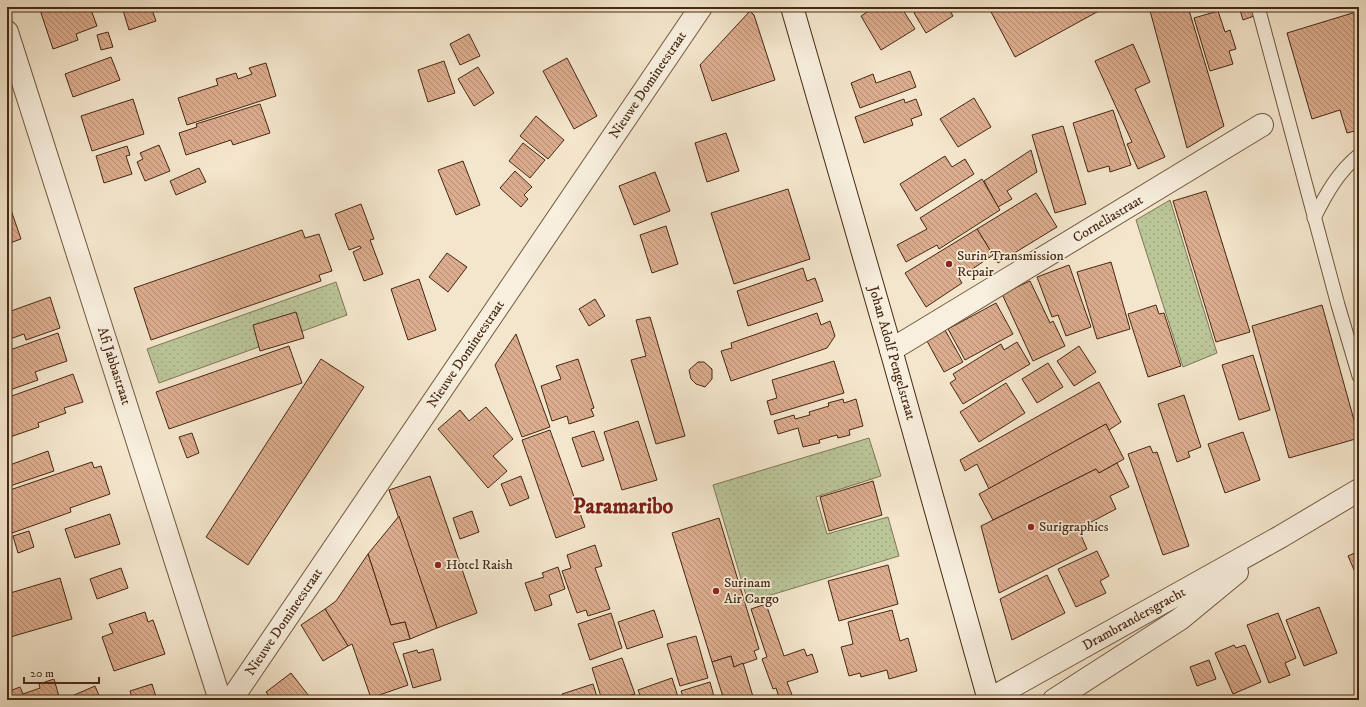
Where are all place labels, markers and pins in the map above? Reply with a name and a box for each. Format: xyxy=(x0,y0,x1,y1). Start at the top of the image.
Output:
place label: Surin Transmission Repair xyxy=(957,247,1064,281)
marker: Surin Transmission Repair xyxy=(944,259,954,269)
place label: Surigraphics xyxy=(1039,518,1109,536)
marker: Surigraphics xyxy=(1026,522,1036,532)
place label: Hotel Raish xyxy=(446,556,513,574)
marker: Hotel Raish xyxy=(433,560,443,570)
place label: Surinam Air Cargo xyxy=(724,574,779,608)
marker: Surinam Air Cargo xyxy=(711,586,721,596)

